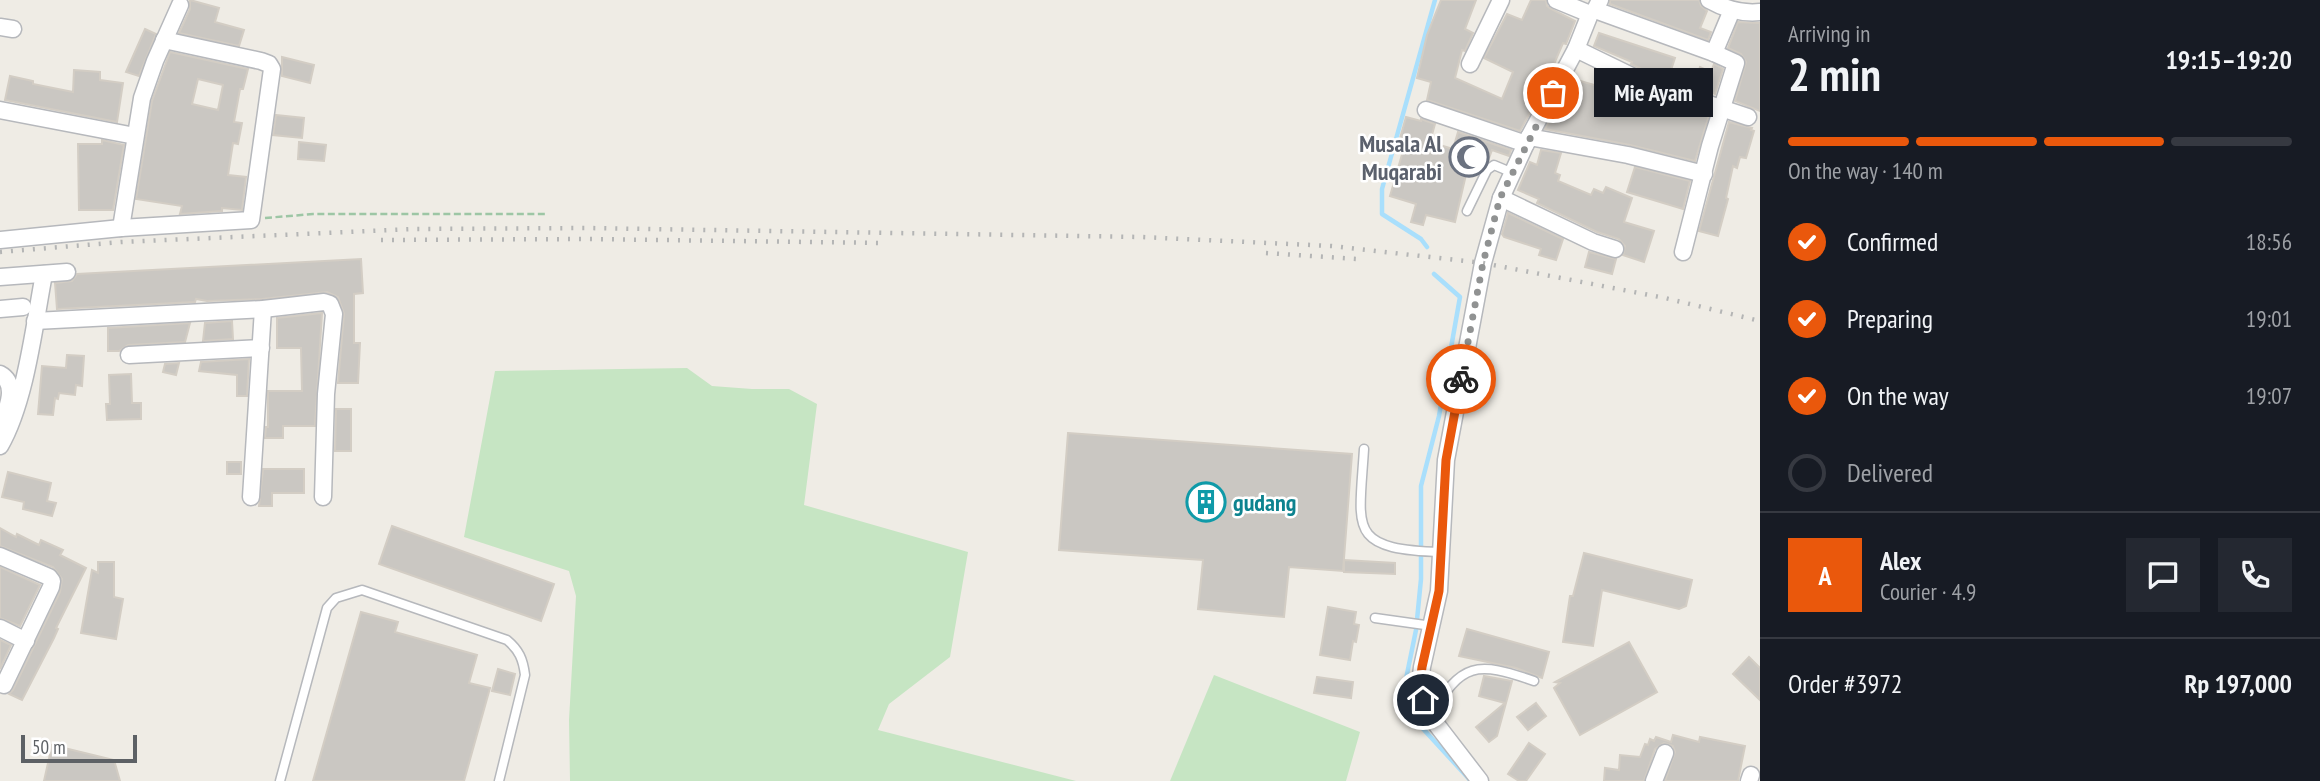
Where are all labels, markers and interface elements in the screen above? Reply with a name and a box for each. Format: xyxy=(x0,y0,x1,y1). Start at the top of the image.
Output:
text: Arriving in xyxy=(1788,19,1870,48)
text: 19:15–19:20 xyxy=(2165,43,2292,76)
text: 2 min xyxy=(1788,44,1881,104)
pin xyxy=(1523,63,1583,123)
callout: Mie Ayam xyxy=(1595,68,1714,118)
icon: bag xyxy=(1534,74,1572,112)
text: Mie Ayam xyxy=(1614,78,1693,107)
place label: Musala Al Muqarabi xyxy=(1359,128,1442,187)
mosque icon: Musala Al Muqarabi xyxy=(1448,136,1490,178)
text: On the way · 140 m xyxy=(1788,156,1943,185)
icon: check xyxy=(1788,223,1826,261)
text: Confirmed xyxy=(1847,225,1938,258)
text: 18:56 xyxy=(2246,227,2292,256)
icon: check xyxy=(1788,300,1826,338)
text: Preparing xyxy=(1847,302,1933,335)
text: 19:01 xyxy=(2246,304,2292,333)
courier xyxy=(1426,344,1496,414)
icon: bike xyxy=(1442,360,1480,398)
icon: check xyxy=(1788,377,1826,415)
text: On the way xyxy=(1847,379,1949,412)
text: 19:07 xyxy=(2246,381,2292,410)
text: Delivered xyxy=(1847,456,1933,489)
building icon: gudang xyxy=(1185,481,1227,523)
place label: gudang xyxy=(1233,487,1296,518)
button: chat xyxy=(2126,538,2200,612)
button: phone xyxy=(2218,538,2292,612)
text: Alex xyxy=(1880,544,1921,577)
text: A xyxy=(1818,559,1832,592)
text: Courier · 4.9 xyxy=(1880,577,1976,606)
text: Order #3972 xyxy=(1788,667,1903,700)
text: Rp 197,000 xyxy=(2184,667,2292,700)
pin xyxy=(1393,670,1453,730)
icon: home xyxy=(1404,681,1442,719)
scale bar xyxy=(21,732,136,764)
text: 50 m xyxy=(32,735,66,759)

